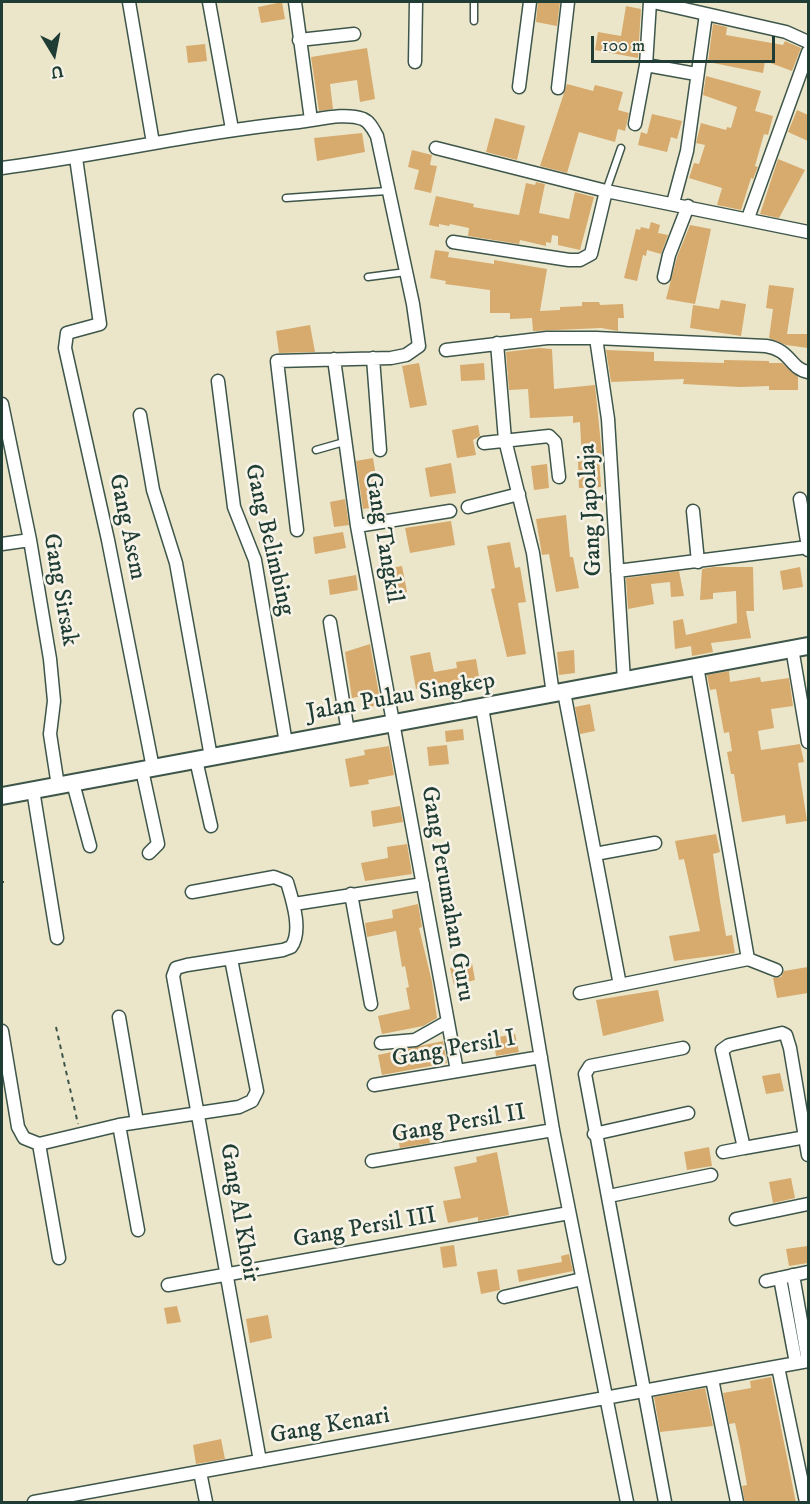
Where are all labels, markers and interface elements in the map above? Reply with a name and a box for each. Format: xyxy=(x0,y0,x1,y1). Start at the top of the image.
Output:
north arrow xyxy=(24,24,84,84)
scale bar xyxy=(594,24,778,62)
text: 100 m xyxy=(602,35,645,57)
text: U xyxy=(49,61,65,83)
street label: Gang Japolaja xyxy=(574,443,610,577)
street label: Gang Belimbing xyxy=(237,462,299,618)
street label: Gang Tangkil xyxy=(356,470,408,606)
street label: Gang Asem xyxy=(101,471,151,583)
street label: Gang Sirsak xyxy=(35,531,83,649)
street label: Jalan Pulau Singkep xyxy=(305,667,497,729)
street label: Gang Perumahan Guru xyxy=(413,784,479,1004)
street label: Gang Persil I xyxy=(390,1025,518,1075)
street label: Gang Persil II xyxy=(390,1099,528,1151)
street label: Gang Al Khoir xyxy=(212,1141,264,1285)
street label: Gang Persil III xyxy=(291,1202,439,1256)
street label: Gang Kenari xyxy=(268,1402,392,1452)

